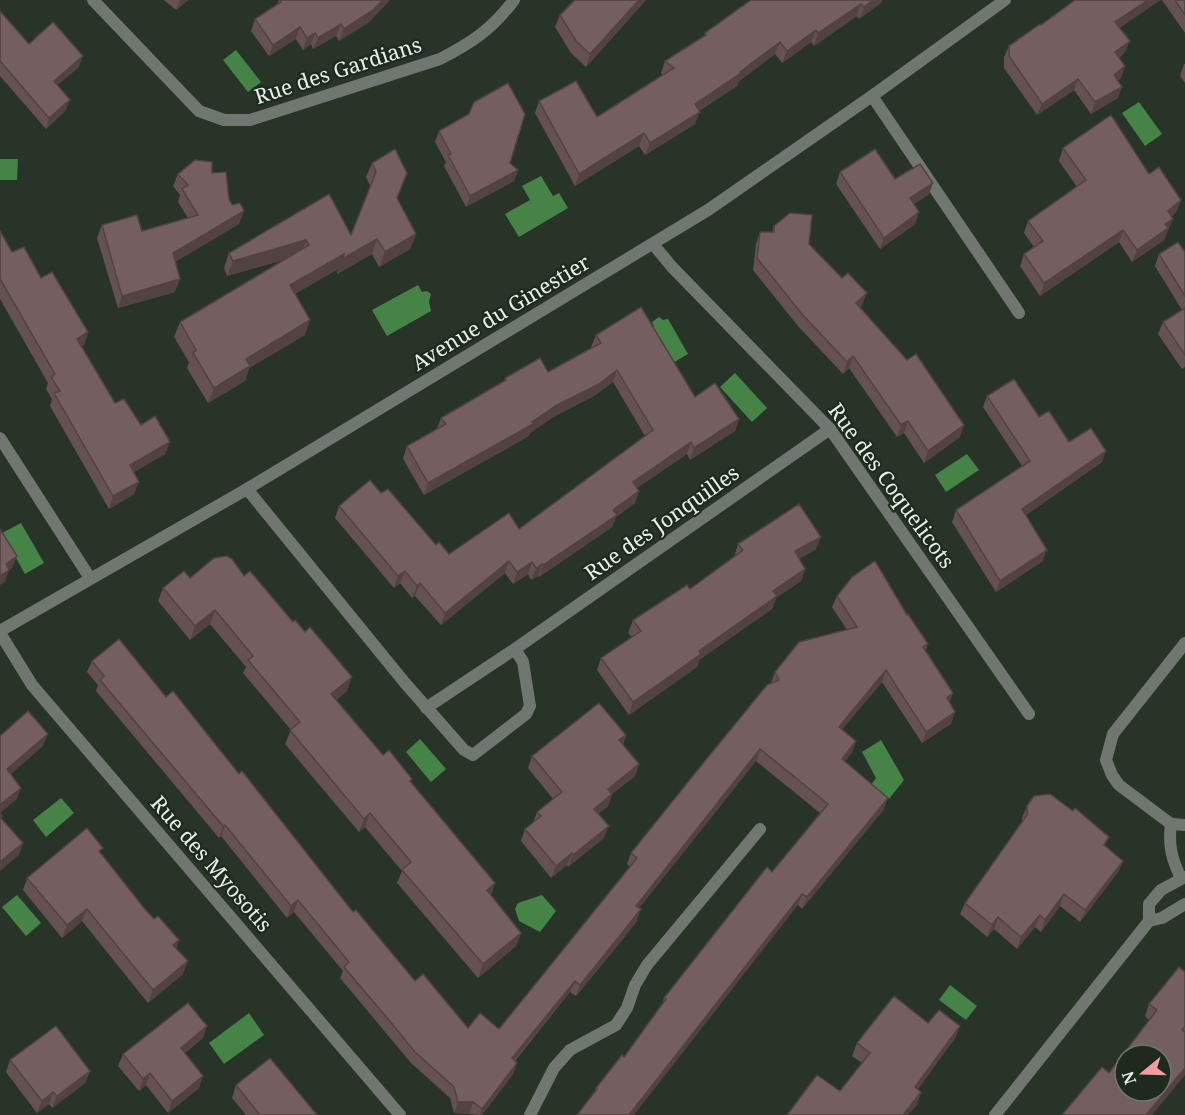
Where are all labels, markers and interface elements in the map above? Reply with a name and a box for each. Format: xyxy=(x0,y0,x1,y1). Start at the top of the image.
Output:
street label: Rue des Gardians xyxy=(251,30,425,110)
street label: Avenue du Ginestier xyxy=(406,248,595,377)
street label: Rue des Coquelicots xyxy=(822,397,961,574)
street label: Rue des Jonquilles xyxy=(579,458,744,586)
street label: Rue des Myosotis xyxy=(145,789,279,937)
north arrow xyxy=(1113,1043,1173,1103)
text: N xyxy=(1116,1068,1141,1087)

